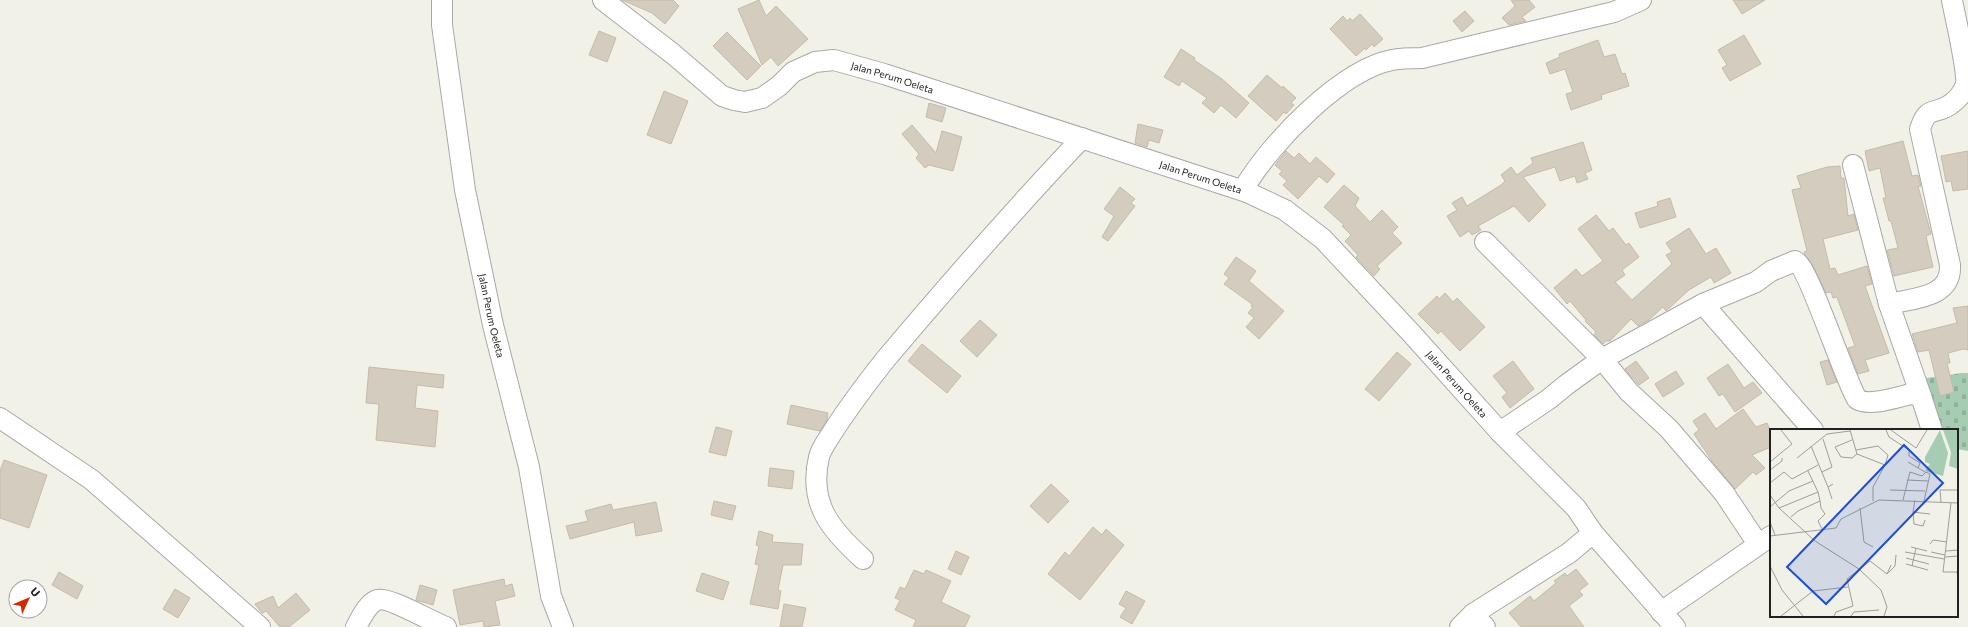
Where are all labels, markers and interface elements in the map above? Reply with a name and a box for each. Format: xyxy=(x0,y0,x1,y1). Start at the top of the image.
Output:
street label: Jalan Perum Oeleta xyxy=(850,59,935,96)
street label: Jalan Perum Oeleta xyxy=(1158,158,1243,196)
street label: Jalan Perum Oeleta xyxy=(476,273,507,359)
street label: Jalan Perum Oeleta xyxy=(1424,348,1490,420)
inset map xyxy=(1770,429,1958,617)
north arrow xyxy=(8,579,48,619)
text: U xyxy=(28,584,43,599)

